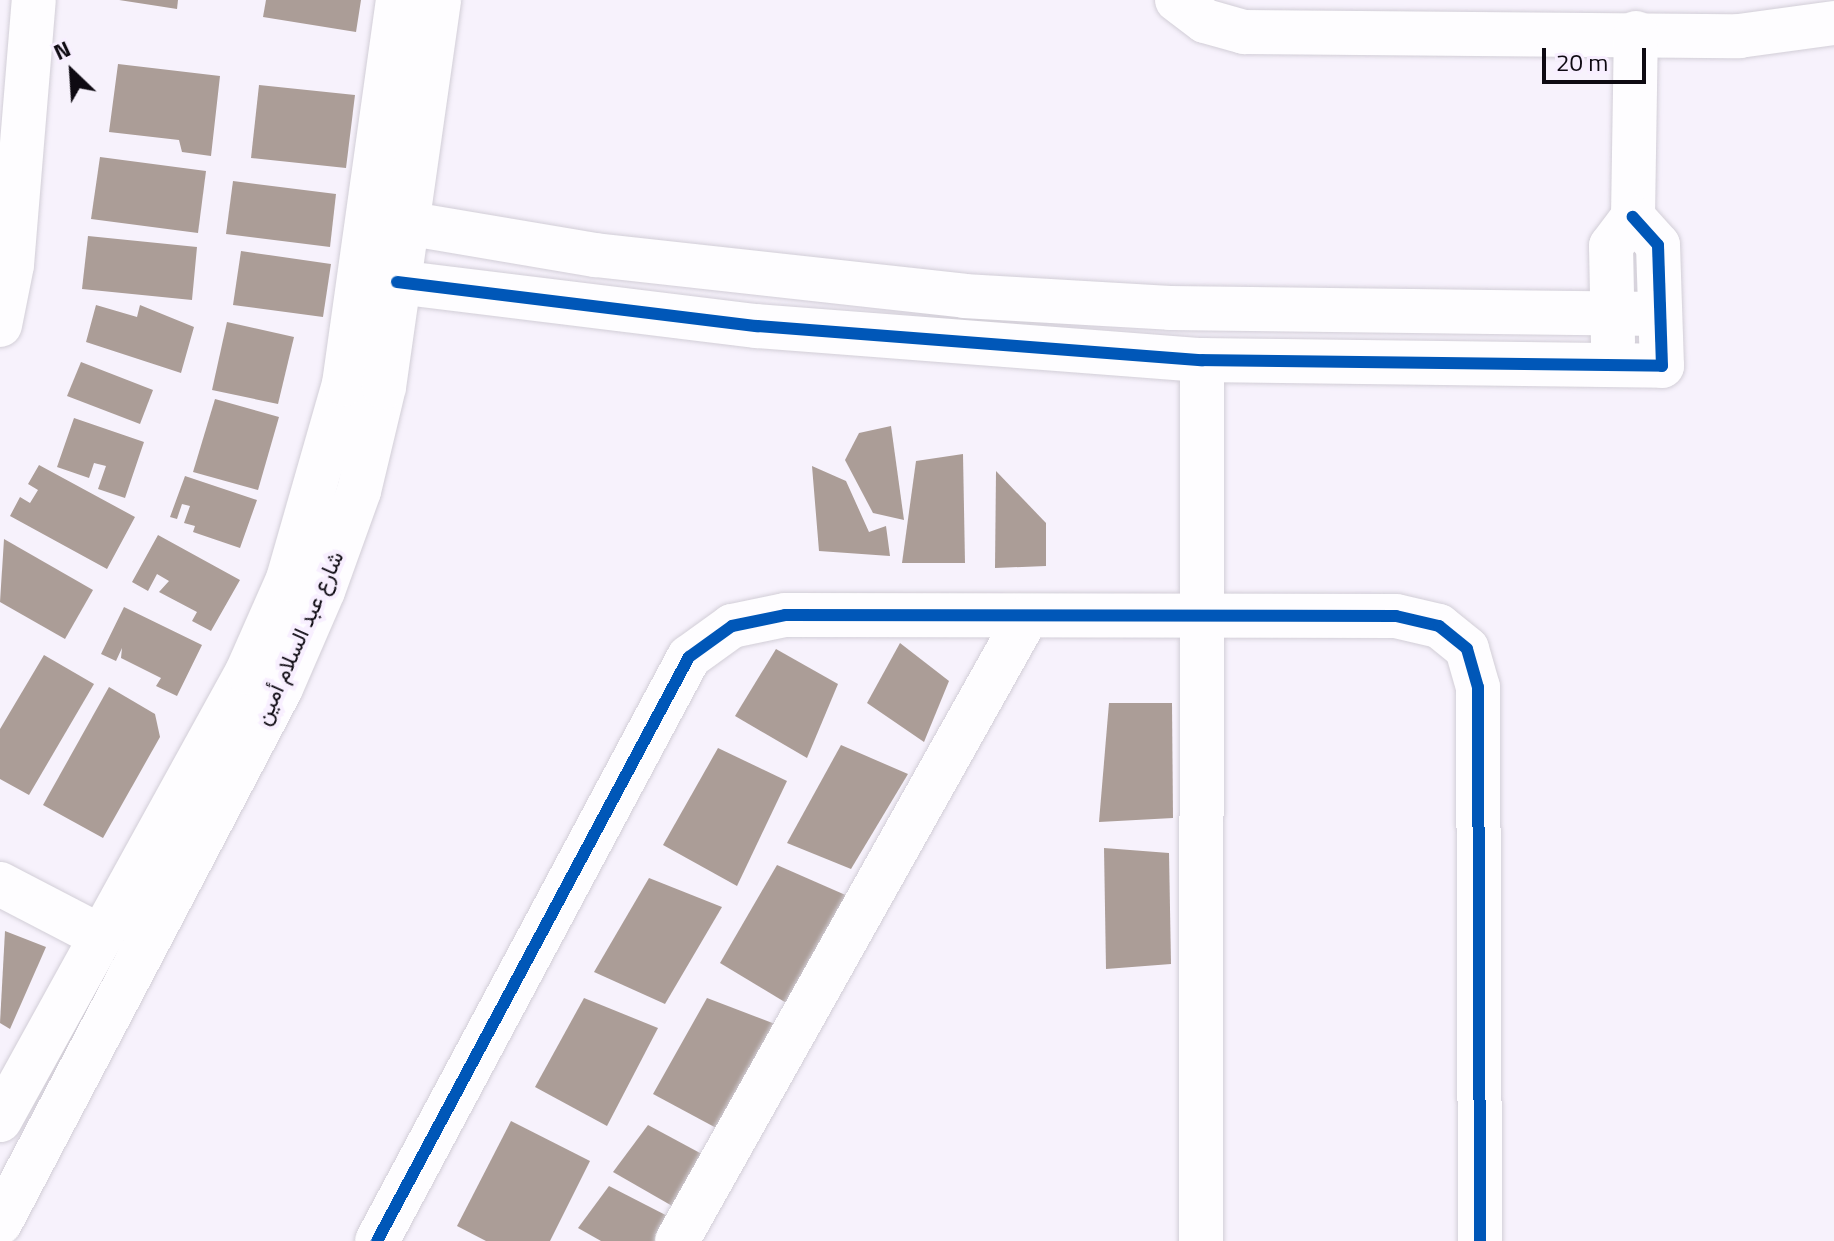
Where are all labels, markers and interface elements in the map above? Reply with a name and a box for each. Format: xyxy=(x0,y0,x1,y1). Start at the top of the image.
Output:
north arrow xyxy=(32,32,112,112)
text: N xyxy=(48,32,76,69)
scale bar xyxy=(1546,32,1650,82)
text: 20 m xyxy=(1556,44,1608,80)
street label: شارع عبد السلام أمين xyxy=(249,547,349,729)

